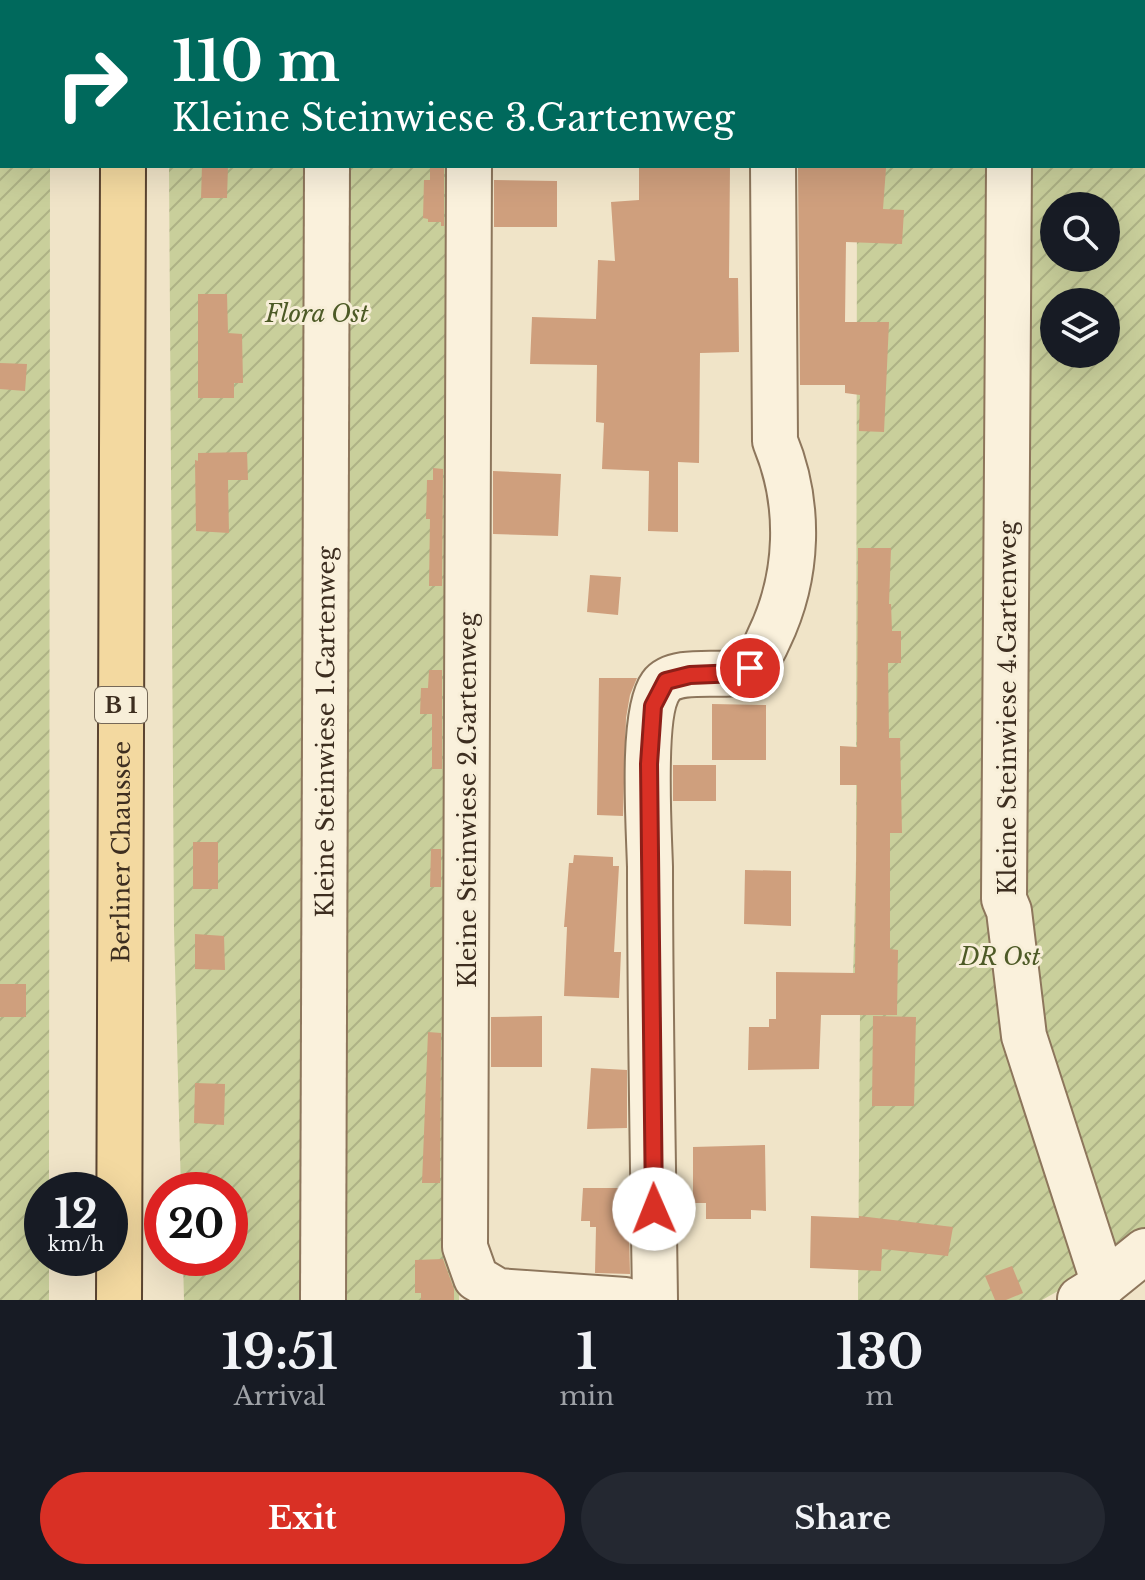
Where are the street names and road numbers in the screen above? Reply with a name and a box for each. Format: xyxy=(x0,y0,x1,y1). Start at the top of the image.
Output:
street label: Kleine Steinwiese 4.Gartenweg xyxy=(993,520,1022,895)
street label: Kleine Steinwiese 1.Gartenweg xyxy=(310,546,340,918)
street label: Kleine Steinwiese 2.Gartenweg xyxy=(453,612,482,988)
road number: B 1 xyxy=(95,687,147,723)
street label: Berliner Chaussee xyxy=(106,741,135,963)

